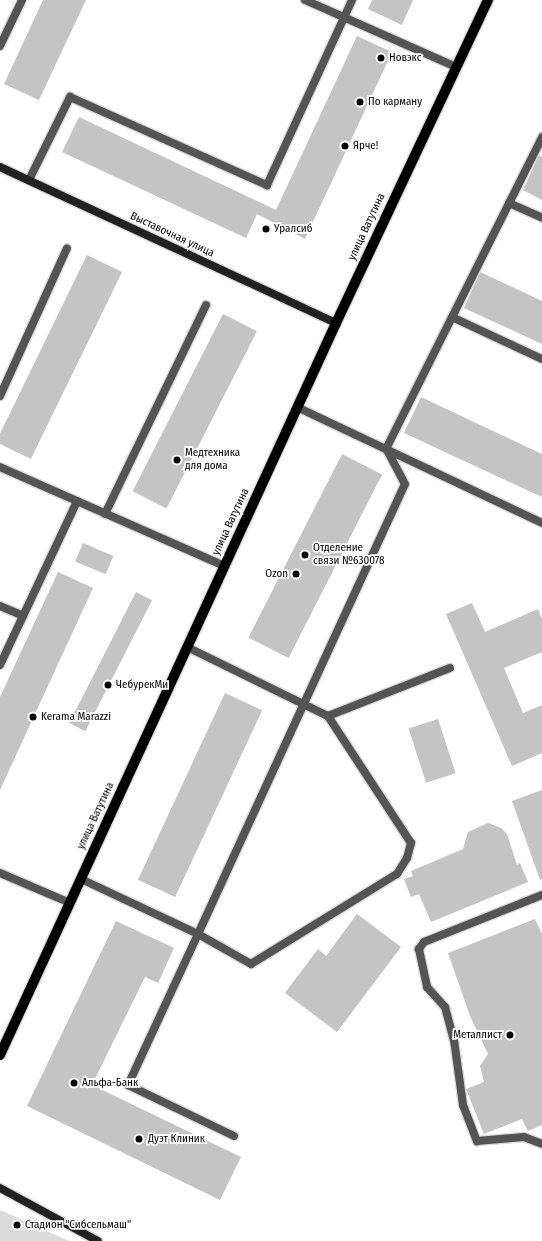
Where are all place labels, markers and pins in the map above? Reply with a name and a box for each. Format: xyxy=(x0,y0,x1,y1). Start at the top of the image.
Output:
place label: Новэкс xyxy=(389,51,421,65)
marker: Новэкс xyxy=(376,53,386,63)
place label: По карману xyxy=(368,95,422,109)
marker: По карману xyxy=(355,97,365,107)
place label: Ярче! xyxy=(353,139,378,153)
marker: Ярче! xyxy=(340,141,350,151)
place label: Уралсиб xyxy=(274,222,312,236)
marker: Уралсиб xyxy=(261,224,271,234)
place label: Медтехника для дома xyxy=(185,447,240,473)
marker: Медтехника для дома xyxy=(172,455,182,465)
place label: Отделение связи №630078 xyxy=(313,542,384,568)
marker: Отделение связи №630078 xyxy=(300,550,310,560)
place label: Ozon xyxy=(265,567,288,581)
marker: Ozon xyxy=(291,569,301,579)
place label: ЧебурекМи xyxy=(116,678,168,692)
marker: ЧебурекМи xyxy=(103,680,113,690)
place label: Kerama Marazzi xyxy=(41,710,111,724)
marker: Kerama Marazzi xyxy=(28,712,38,722)
place label: Металлист xyxy=(453,1028,502,1042)
marker: Металлист xyxy=(505,1030,515,1040)
place label: Альфа-Банк xyxy=(82,1076,138,1090)
marker: Альфа-Банк xyxy=(69,1078,79,1088)
place label: Дуэт Клиник xyxy=(148,1132,205,1146)
marker: Дуэт Клиник xyxy=(133,1133,145,1145)
place label: Стадион "Сибсельмаш" xyxy=(25,1218,131,1232)
marker: Стадион "Сибсельмаш" xyxy=(12,1220,22,1230)

